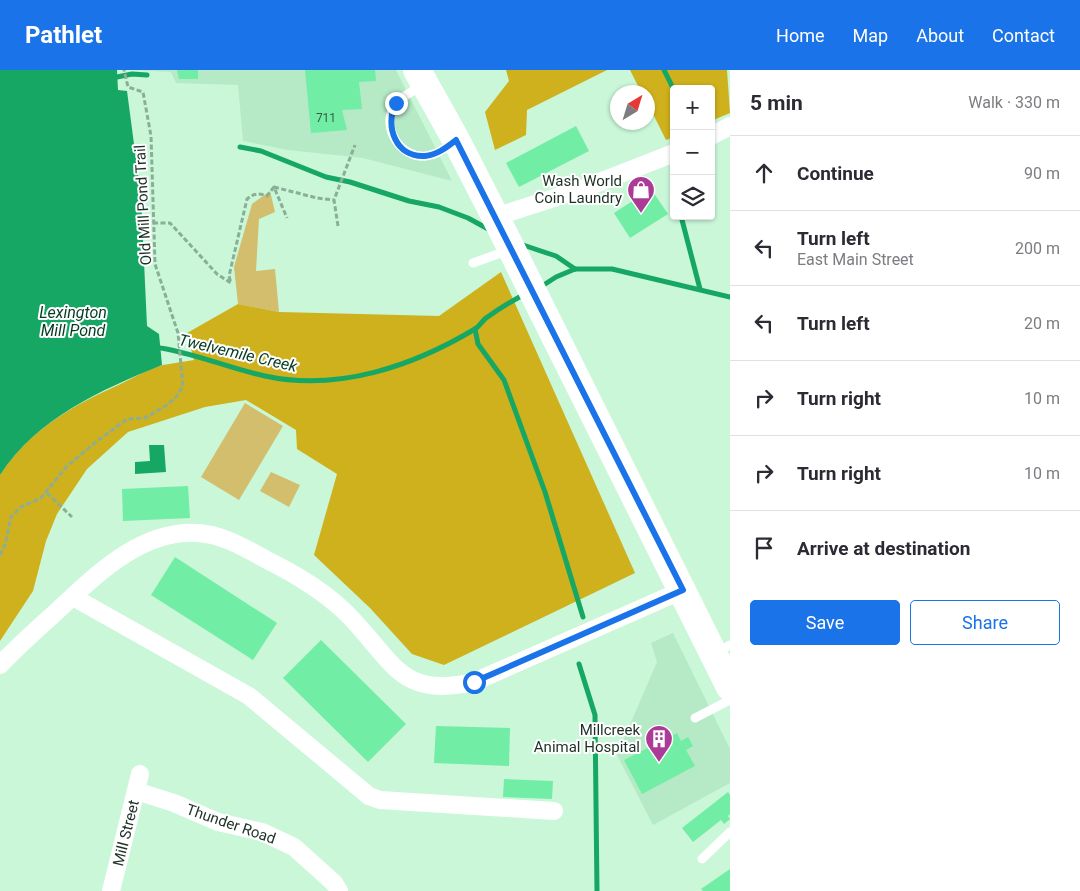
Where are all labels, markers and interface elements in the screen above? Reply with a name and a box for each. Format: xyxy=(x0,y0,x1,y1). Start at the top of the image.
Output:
text: Pathlet xyxy=(25,21,102,49)
text: Home xyxy=(776,25,825,46)
text: Map xyxy=(853,25,888,46)
text: About xyxy=(916,25,964,46)
text: Contact xyxy=(992,25,1055,46)
north arrow xyxy=(610,85,655,130)
map controls xyxy=(670,85,715,220)
button: + xyxy=(670,85,715,130)
text: 5 min xyxy=(750,91,803,115)
route end xyxy=(385,92,408,115)
text: Walk · 330 m xyxy=(968,93,1060,112)
house number: 711 xyxy=(316,111,336,125)
button: − xyxy=(670,130,715,175)
street label: Old Mill Pond Trail xyxy=(131,144,155,266)
icon: ahead xyxy=(750,159,778,187)
text: Continue xyxy=(797,162,874,185)
text: 90 m xyxy=(1024,164,1060,183)
place label: Wash World Coin Laundry xyxy=(534,172,622,207)
shop icon: Wash World Coin Laundry xyxy=(626,175,656,214)
button: layers xyxy=(670,175,715,220)
text: Turn left xyxy=(797,227,870,250)
icon: left xyxy=(750,234,778,262)
text: 200 m xyxy=(1015,239,1060,258)
text: East Main Street xyxy=(797,250,914,269)
water label: Lexington Mill Pond xyxy=(39,303,107,340)
icon: left xyxy=(750,309,778,337)
text: Turn left xyxy=(797,312,870,335)
text: 20 m xyxy=(1024,314,1060,333)
water label: Twelvemile Creek xyxy=(177,330,300,376)
icon: right xyxy=(750,384,778,412)
text: Turn right xyxy=(797,387,881,410)
text: 10 m xyxy=(1024,389,1060,408)
icon: right xyxy=(750,459,778,487)
text: Turn right xyxy=(797,462,881,485)
text: 10 m xyxy=(1024,464,1060,483)
icon: arrive xyxy=(750,534,778,562)
text: Arrive at destination xyxy=(797,537,970,560)
button: Save xyxy=(750,600,900,645)
button: Share xyxy=(910,600,1060,645)
route start xyxy=(463,671,486,694)
place label: Millcreek Animal Hospital xyxy=(534,721,640,756)
building icon: Millcreek Animal Hospital xyxy=(644,724,674,763)
street label: Mill Street xyxy=(109,798,143,868)
street label: Thunder Road xyxy=(184,800,278,848)

